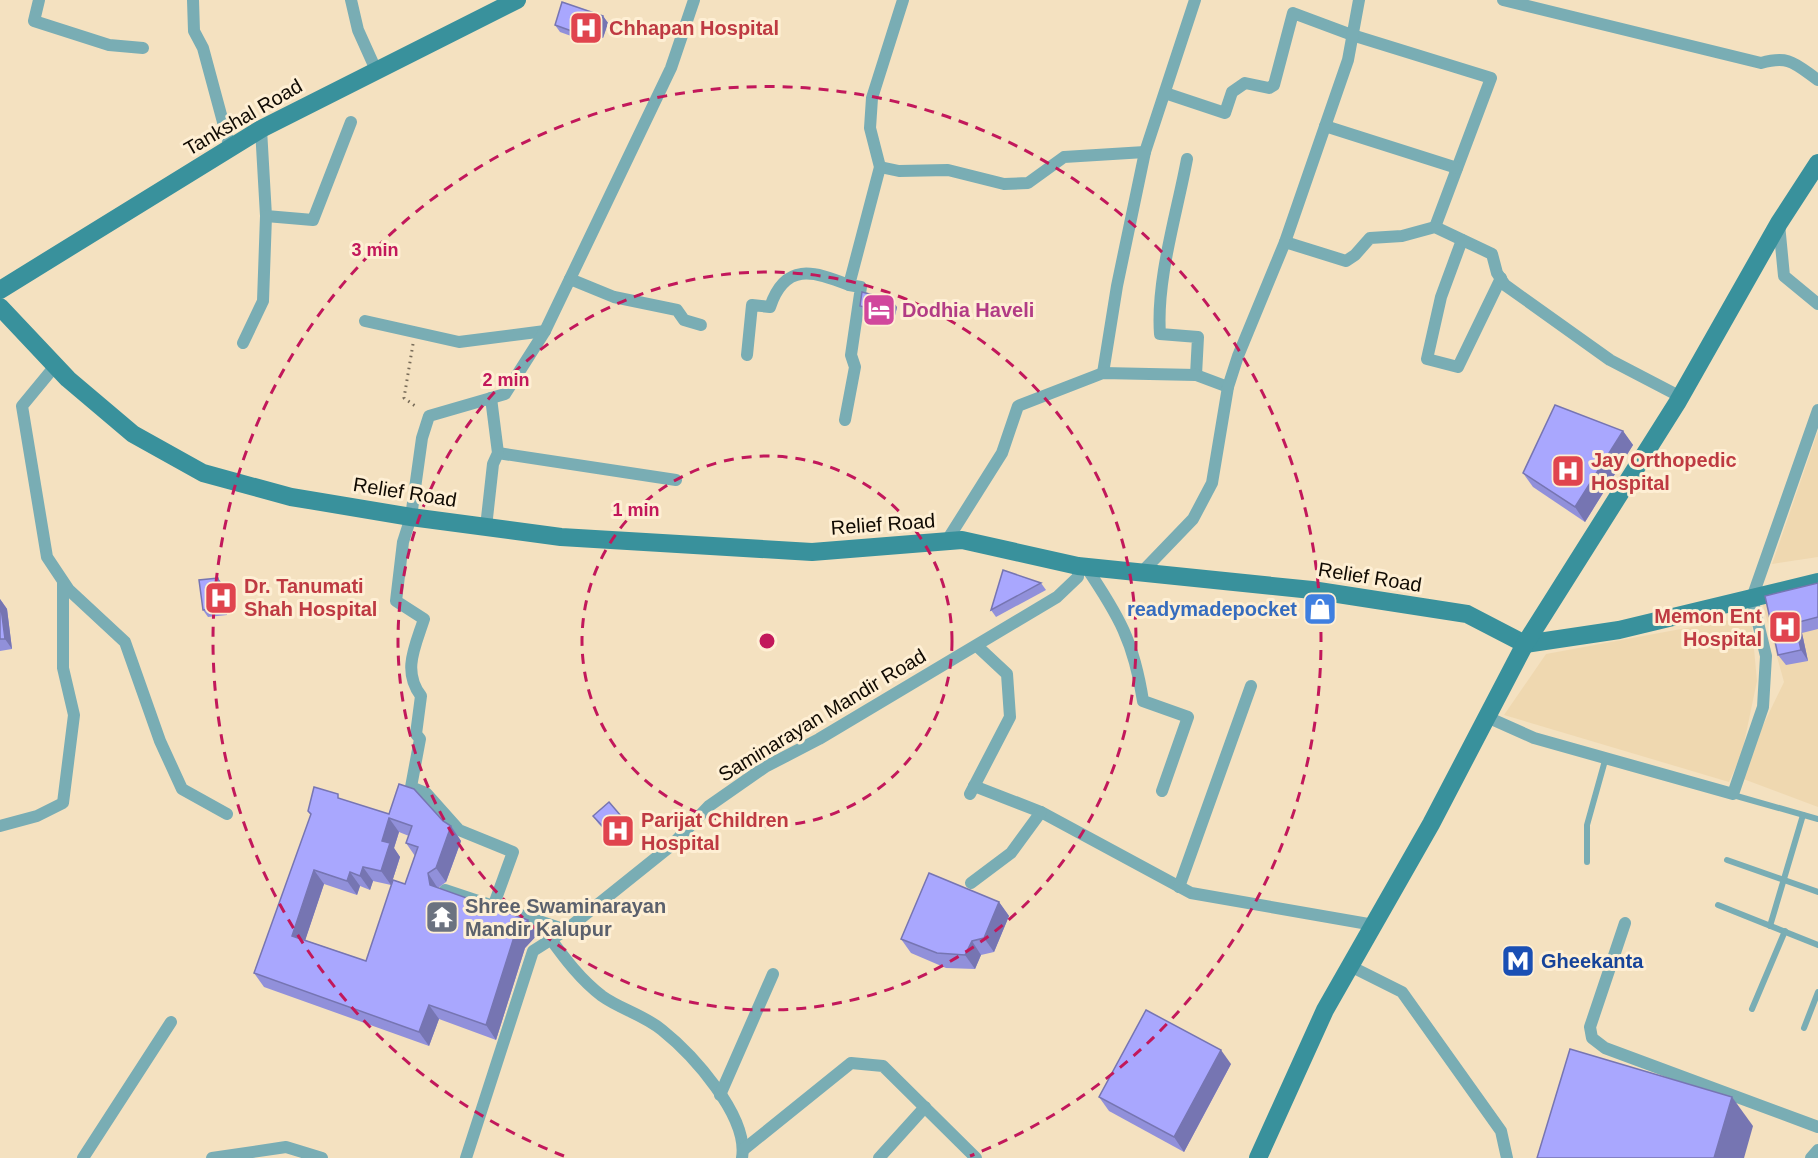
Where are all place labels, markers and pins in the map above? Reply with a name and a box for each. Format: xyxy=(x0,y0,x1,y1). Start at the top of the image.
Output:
hospital icon: Chhapan Hospital xyxy=(568,10,604,46)
place label: Chhapan Hospital xyxy=(609,17,779,39)
hotel icon: Dodhia Haveli xyxy=(861,292,897,328)
place label: Dodhia Haveli xyxy=(902,299,1034,321)
place label: Jay Orthopedic Hospital xyxy=(1591,449,1737,494)
hospital icon: Jay Orthopedic Hospital xyxy=(1550,453,1586,489)
place label: Dr. Tanumati Shah Hospital xyxy=(244,575,377,620)
hospital icon: Dr. Tanumati Shah Hospital xyxy=(203,580,239,616)
shop icon: readymadepocket xyxy=(1302,591,1338,627)
place label: readymadepocket xyxy=(1127,598,1297,620)
place label: Memon Ent Hospital xyxy=(1654,605,1762,650)
hospital icon: Memon Ent Hospital xyxy=(1767,609,1803,645)
centre of rings xyxy=(757,631,777,651)
place label: Parijat Children Hospital xyxy=(641,809,789,854)
hospital icon: Parijat Children Hospital xyxy=(600,813,636,849)
place label: Shree Swaminarayan Mandir Kalupur xyxy=(465,895,666,940)
temple icon: Shree Swaminarayan Mandir Kalupur xyxy=(424,899,460,935)
metro station icon: Gheekanta xyxy=(1500,943,1536,979)
place label: Gheekanta xyxy=(1541,950,1644,972)

